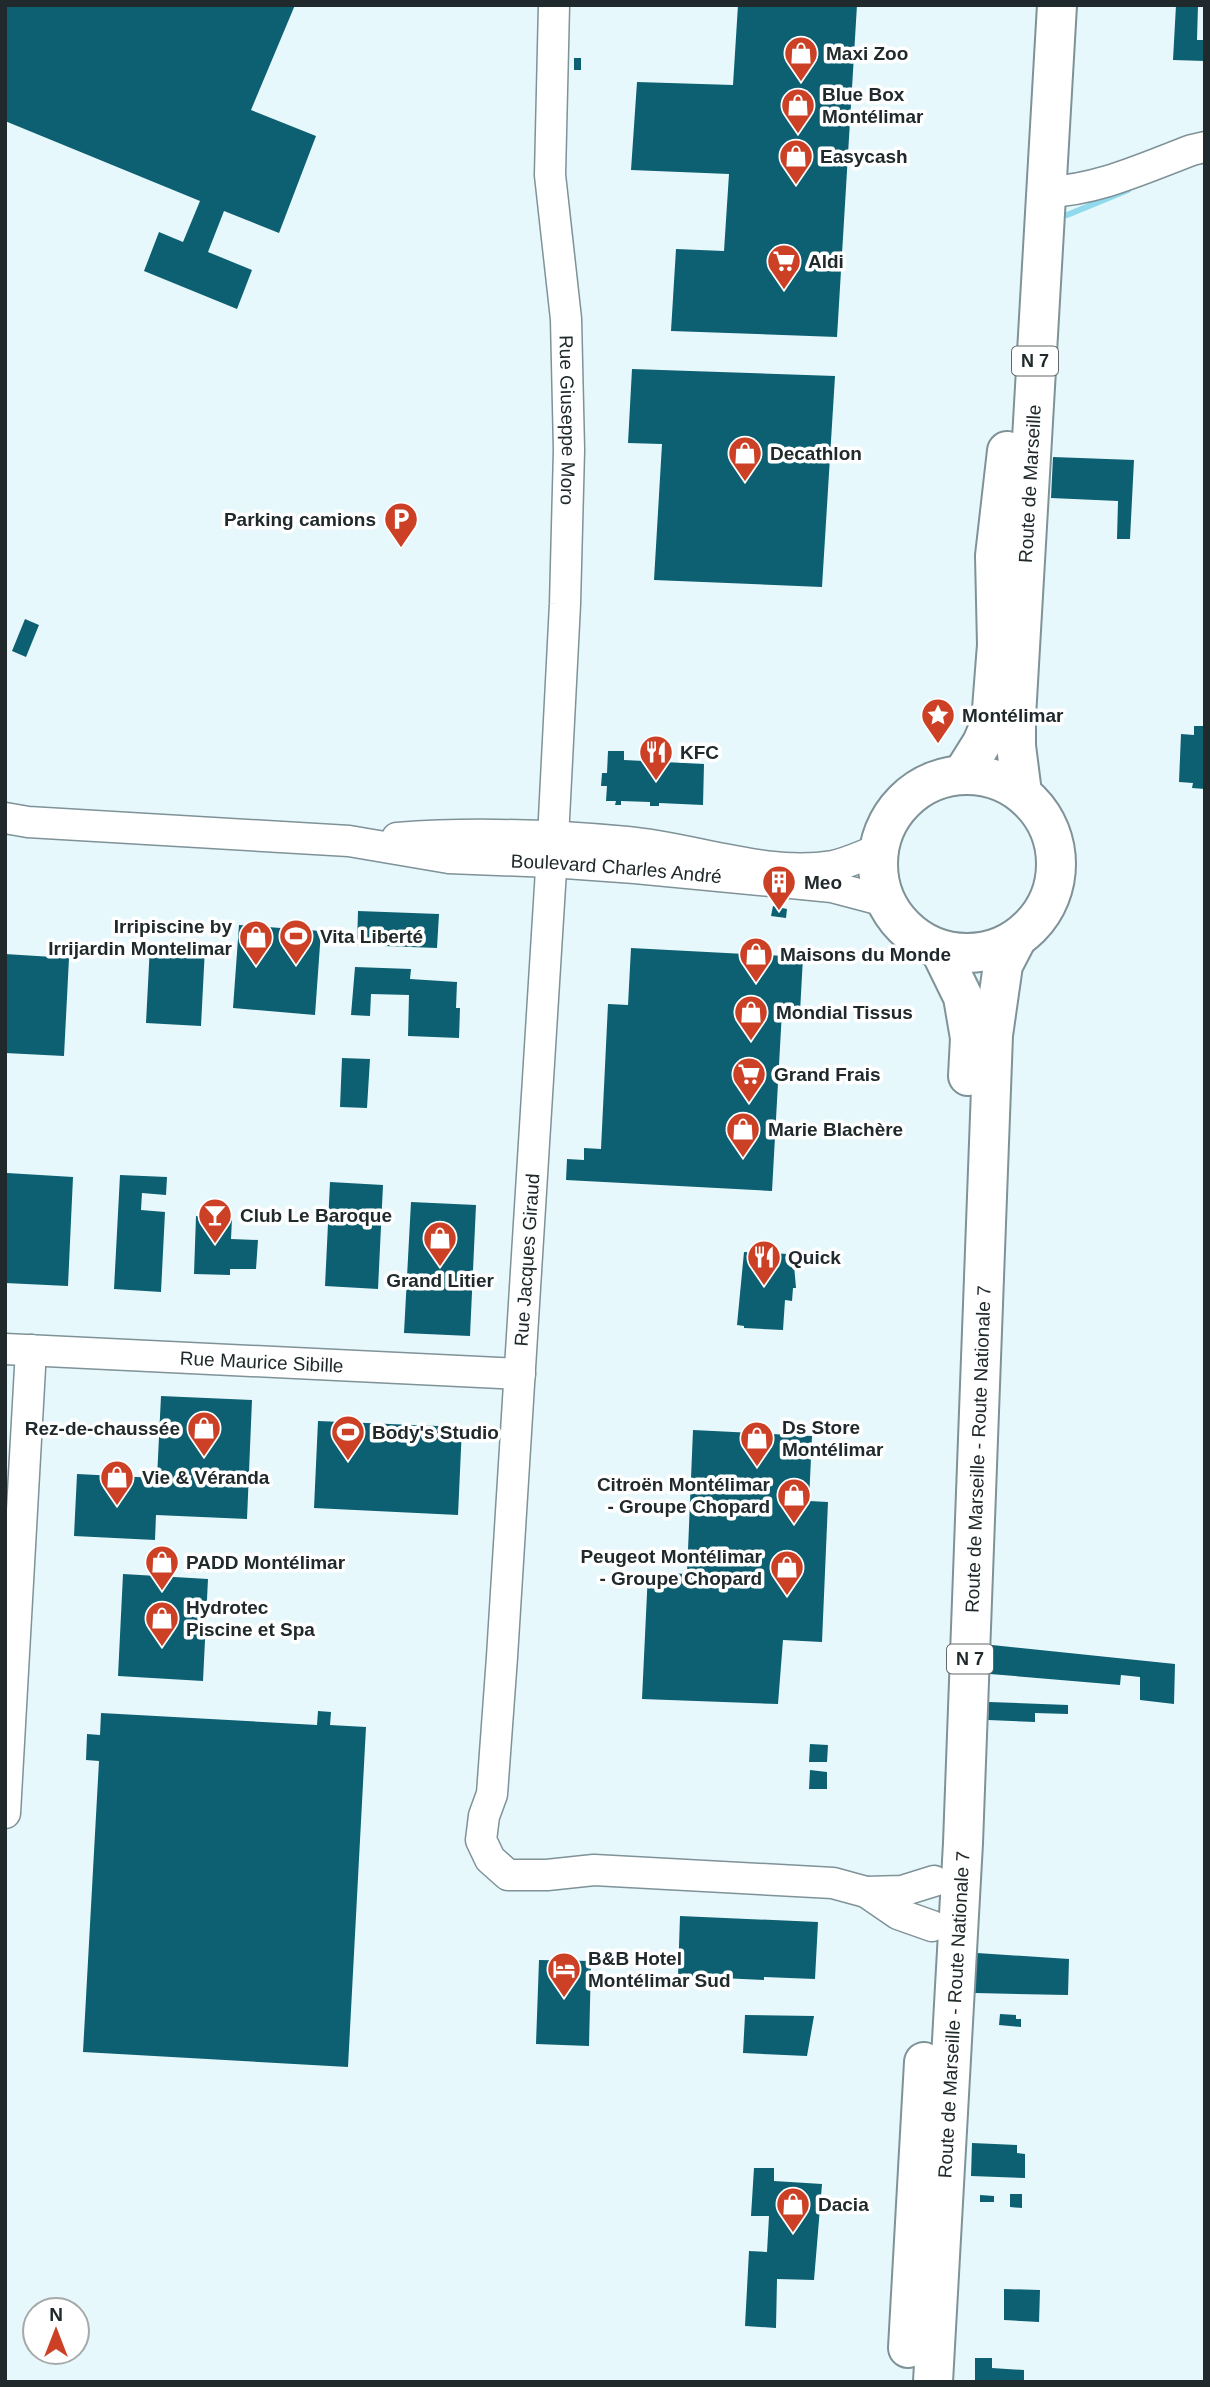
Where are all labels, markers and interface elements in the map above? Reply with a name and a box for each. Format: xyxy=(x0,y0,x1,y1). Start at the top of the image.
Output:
shop icon: Maxi Zoo xyxy=(782,34,820,83)
place label: Maxi Zoo xyxy=(826,43,908,64)
place label: Blue Box Montélimar xyxy=(822,84,924,127)
shop icon: Blue Box Montélimar xyxy=(779,86,817,135)
shop icon: Easycash xyxy=(777,137,815,186)
place label: Easycash xyxy=(820,146,908,167)
supermarket icon: Aldi xyxy=(765,242,803,291)
place label: Aldi xyxy=(808,251,844,272)
street label: Rue Giuseppe Moro xyxy=(556,335,580,505)
road number: N 7 xyxy=(1012,346,1058,376)
street label: Route de Marseille xyxy=(1014,404,1044,564)
shop icon: Decathlon xyxy=(726,434,764,483)
place label: Decathlon xyxy=(770,443,862,464)
parking icon: Parking camions xyxy=(382,500,420,549)
place label: Parking camions xyxy=(224,509,376,530)
place icon: Montélimar xyxy=(919,696,957,745)
place label: Montélimar xyxy=(962,705,1064,726)
restaurant icon: KFC xyxy=(637,733,675,782)
place label: KFC xyxy=(680,742,719,763)
street label: Boulevard Charles André xyxy=(510,850,723,887)
building icon: Meo xyxy=(760,863,798,912)
place label: Meo xyxy=(804,872,842,893)
place label: Irripiscine by Irrijardin Montelimar xyxy=(48,916,233,959)
sports icon: Vita Liberté xyxy=(277,917,315,966)
shop icon: Irripiscine by Irrijardin Montelimar xyxy=(237,918,275,967)
place label: Vita Liberté xyxy=(320,926,423,947)
shop icon: Maisons du Monde xyxy=(737,935,775,984)
place label: Maisons du Monde xyxy=(780,944,951,965)
shop icon: Mondial Tissus xyxy=(732,993,770,1042)
place label: Mondial Tissus xyxy=(776,1002,913,1023)
supermarket icon: Grand Frais xyxy=(730,1055,768,1104)
place label: Grand Frais xyxy=(774,1064,881,1085)
shop icon: Marie Blachère xyxy=(724,1110,762,1159)
place label: Marie Blachère xyxy=(768,1119,903,1140)
street label: Rue Jacques Giraud xyxy=(510,1173,544,1347)
bar icon: Club Le Baroque xyxy=(196,1196,234,1245)
place label: Club Le Baroque xyxy=(240,1205,392,1226)
shop icon: Grand Litier xyxy=(421,1219,459,1268)
restaurant icon: Quick xyxy=(745,1238,783,1287)
place label: Quick xyxy=(788,1247,841,1268)
place label: Grand Litier xyxy=(386,1270,494,1291)
street label: Route de Marseille - Route Nationale 7 xyxy=(961,1285,994,1613)
street label: Rue Maurice Sibille xyxy=(179,1347,344,1376)
shop icon: Rez-de-chaussée xyxy=(185,1409,223,1458)
sports icon: Body's Studio xyxy=(329,1413,367,1462)
place label: Ds Store Montélimar xyxy=(782,1417,884,1460)
place label: Rez-de-chaussée xyxy=(25,1418,180,1439)
shop icon: Ds Store Montélimar xyxy=(738,1419,776,1468)
place label: Body's Studio xyxy=(372,1422,499,1443)
shop icon: Vie & Véranda xyxy=(98,1458,136,1507)
place label: Vie & Véranda xyxy=(142,1467,270,1488)
place label: Citroën Montélimar - Groupe Chopard xyxy=(597,1474,771,1517)
shop icon: Citroën Montélimar - Groupe Chopard xyxy=(775,1476,813,1525)
shop icon: PADD Montélimar xyxy=(143,1543,181,1592)
place label: Peugeot Montélimar - Groupe Chopard xyxy=(580,1546,763,1589)
shop icon: Peugeot Montélimar - Groupe Chopard xyxy=(768,1548,806,1597)
place label: PADD Montélimar xyxy=(186,1552,346,1573)
place label: Hydrotec Piscine et Spa xyxy=(186,1597,315,1640)
shop icon: Hydrotec Piscine et Spa xyxy=(143,1599,181,1648)
road number: N 7 xyxy=(947,1644,993,1674)
street label: Route de Marseille - Route Nationale 7 xyxy=(934,1850,973,2179)
place label: B&B Hotel Montélimar Sud xyxy=(588,1948,731,1991)
hotel icon: B&B Hotel Montélimar Sud xyxy=(545,1950,583,1999)
shop icon: Dacia xyxy=(774,2185,812,2234)
place label: Dacia xyxy=(818,2194,869,2215)
north arrow xyxy=(21,2296,91,2366)
text: N xyxy=(49,2304,63,2325)

